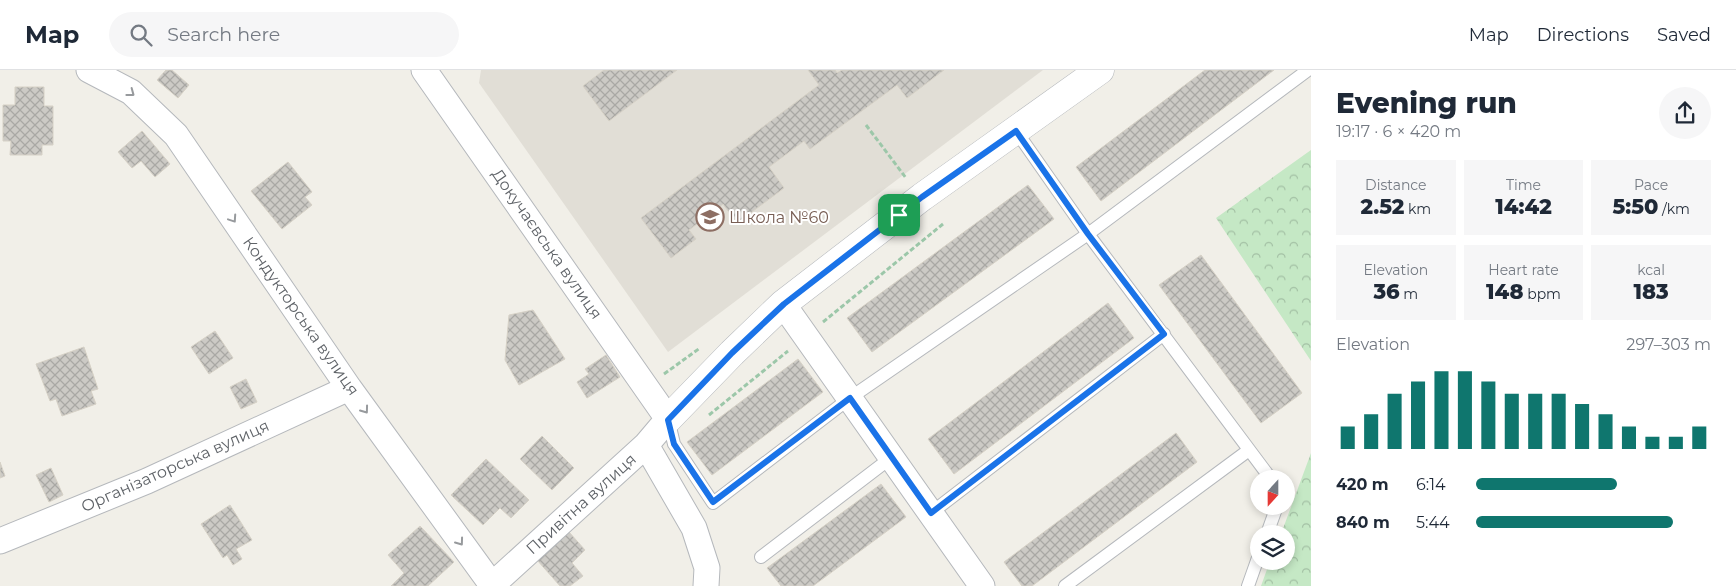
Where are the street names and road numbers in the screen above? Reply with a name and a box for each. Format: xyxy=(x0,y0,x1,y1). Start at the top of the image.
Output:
street label: Докучаєвська вулиця xyxy=(488,165,606,323)
street label: Кондукторська вулиця xyxy=(239,233,363,399)
street label: Організаторська вулиця xyxy=(78,416,272,516)
street label: Привітна вулиця xyxy=(522,450,640,558)

